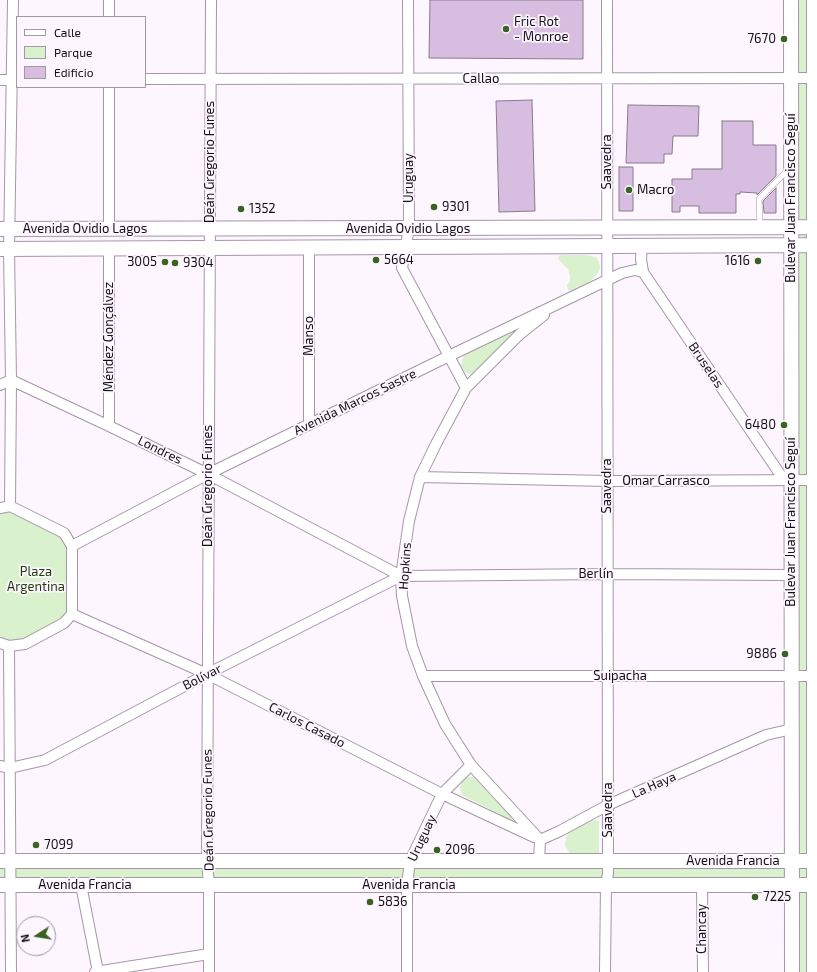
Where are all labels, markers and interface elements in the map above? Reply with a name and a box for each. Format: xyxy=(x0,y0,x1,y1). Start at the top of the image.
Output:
place label: Fric Rot - Monroe xyxy=(514,14,568,45)
legend xyxy=(16,16,146,88)
marker: Fric Rot - Monroe xyxy=(501,24,511,34)
text: Calle xyxy=(54,25,81,39)
place label: 7670 xyxy=(747,31,776,47)
marker: 7670 xyxy=(779,34,789,44)
text: Parque xyxy=(54,45,92,59)
text: Edificio xyxy=(54,65,94,79)
street label: Callao xyxy=(463,71,499,87)
street label: Deán Gregorio Funes xyxy=(202,101,218,223)
street label: Bulevar Juan Francisco Seguí xyxy=(783,113,799,283)
street label: Saavedra xyxy=(599,134,615,190)
street label: Uruguay xyxy=(401,153,417,203)
place label: Macro xyxy=(637,182,674,198)
marker: Macro xyxy=(624,185,634,195)
place label: 9301 xyxy=(442,199,470,215)
place label: 1352 xyxy=(249,201,276,217)
marker: 9301 xyxy=(429,202,439,212)
marker: 1352 xyxy=(236,204,246,214)
street label: Avenida Ovidio Lagos xyxy=(23,221,147,237)
street label: Avenida Ovidio Lagos xyxy=(346,221,470,237)
place label: 5664 xyxy=(384,252,414,268)
place label: 1616 xyxy=(725,253,750,269)
place label: 3005 xyxy=(127,254,157,270)
place label: 9304 xyxy=(183,255,213,271)
marker: 5664 xyxy=(371,255,381,265)
marker: 1616 xyxy=(753,256,763,266)
marker: 3005 xyxy=(160,257,170,267)
marker: 9304 xyxy=(170,258,180,268)
street label: Méndez Gonçálvez xyxy=(101,282,117,392)
street label: Manso xyxy=(301,316,317,356)
street label: Bruselas xyxy=(685,339,727,391)
street label: Avenida Marcos Sastre xyxy=(291,365,419,439)
place label: 6480 xyxy=(745,417,776,433)
marker: 6480 xyxy=(779,420,789,430)
street label: Deán Gregorio Funes xyxy=(200,425,216,547)
street label: Londres xyxy=(135,433,185,467)
street label: Bulevar Juan Francisco Seguí xyxy=(783,437,799,607)
street label: Saavedra xyxy=(599,458,615,514)
street label: Omar Carrasco xyxy=(622,473,710,489)
street label: Hopkins xyxy=(396,542,414,590)
park label: Plaza Argentina xyxy=(7,564,65,595)
street label: Berlín xyxy=(579,566,613,582)
place label: 9886 xyxy=(746,646,777,662)
marker: 9886 xyxy=(780,649,790,659)
street label: Bolívar xyxy=(180,661,224,693)
street label: Suipacha xyxy=(593,668,647,684)
street label: Carlos Casado xyxy=(266,699,348,751)
street label: Deán Gregorio Funes xyxy=(199,749,217,871)
street label: La Haya xyxy=(630,768,678,802)
street label: Saavedra xyxy=(600,782,616,838)
street label: Uruguay xyxy=(404,812,440,864)
place label: 7099 xyxy=(44,837,73,853)
marker: 7099 xyxy=(31,840,41,850)
place label: 2096 xyxy=(445,842,475,858)
marker: 2096 xyxy=(432,845,442,855)
street label: Avenida Francia xyxy=(686,853,780,869)
street label: Avenida Francia xyxy=(38,877,132,893)
street label: Avenida Francia xyxy=(362,877,456,893)
place label: 7225 xyxy=(763,889,791,905)
marker: 7225 xyxy=(750,892,760,902)
place label: 5836 xyxy=(378,894,408,910)
marker: 5836 xyxy=(365,897,375,907)
street label: Chancay xyxy=(694,904,710,954)
north arrow xyxy=(16,916,56,956)
text: N xyxy=(18,933,32,944)

